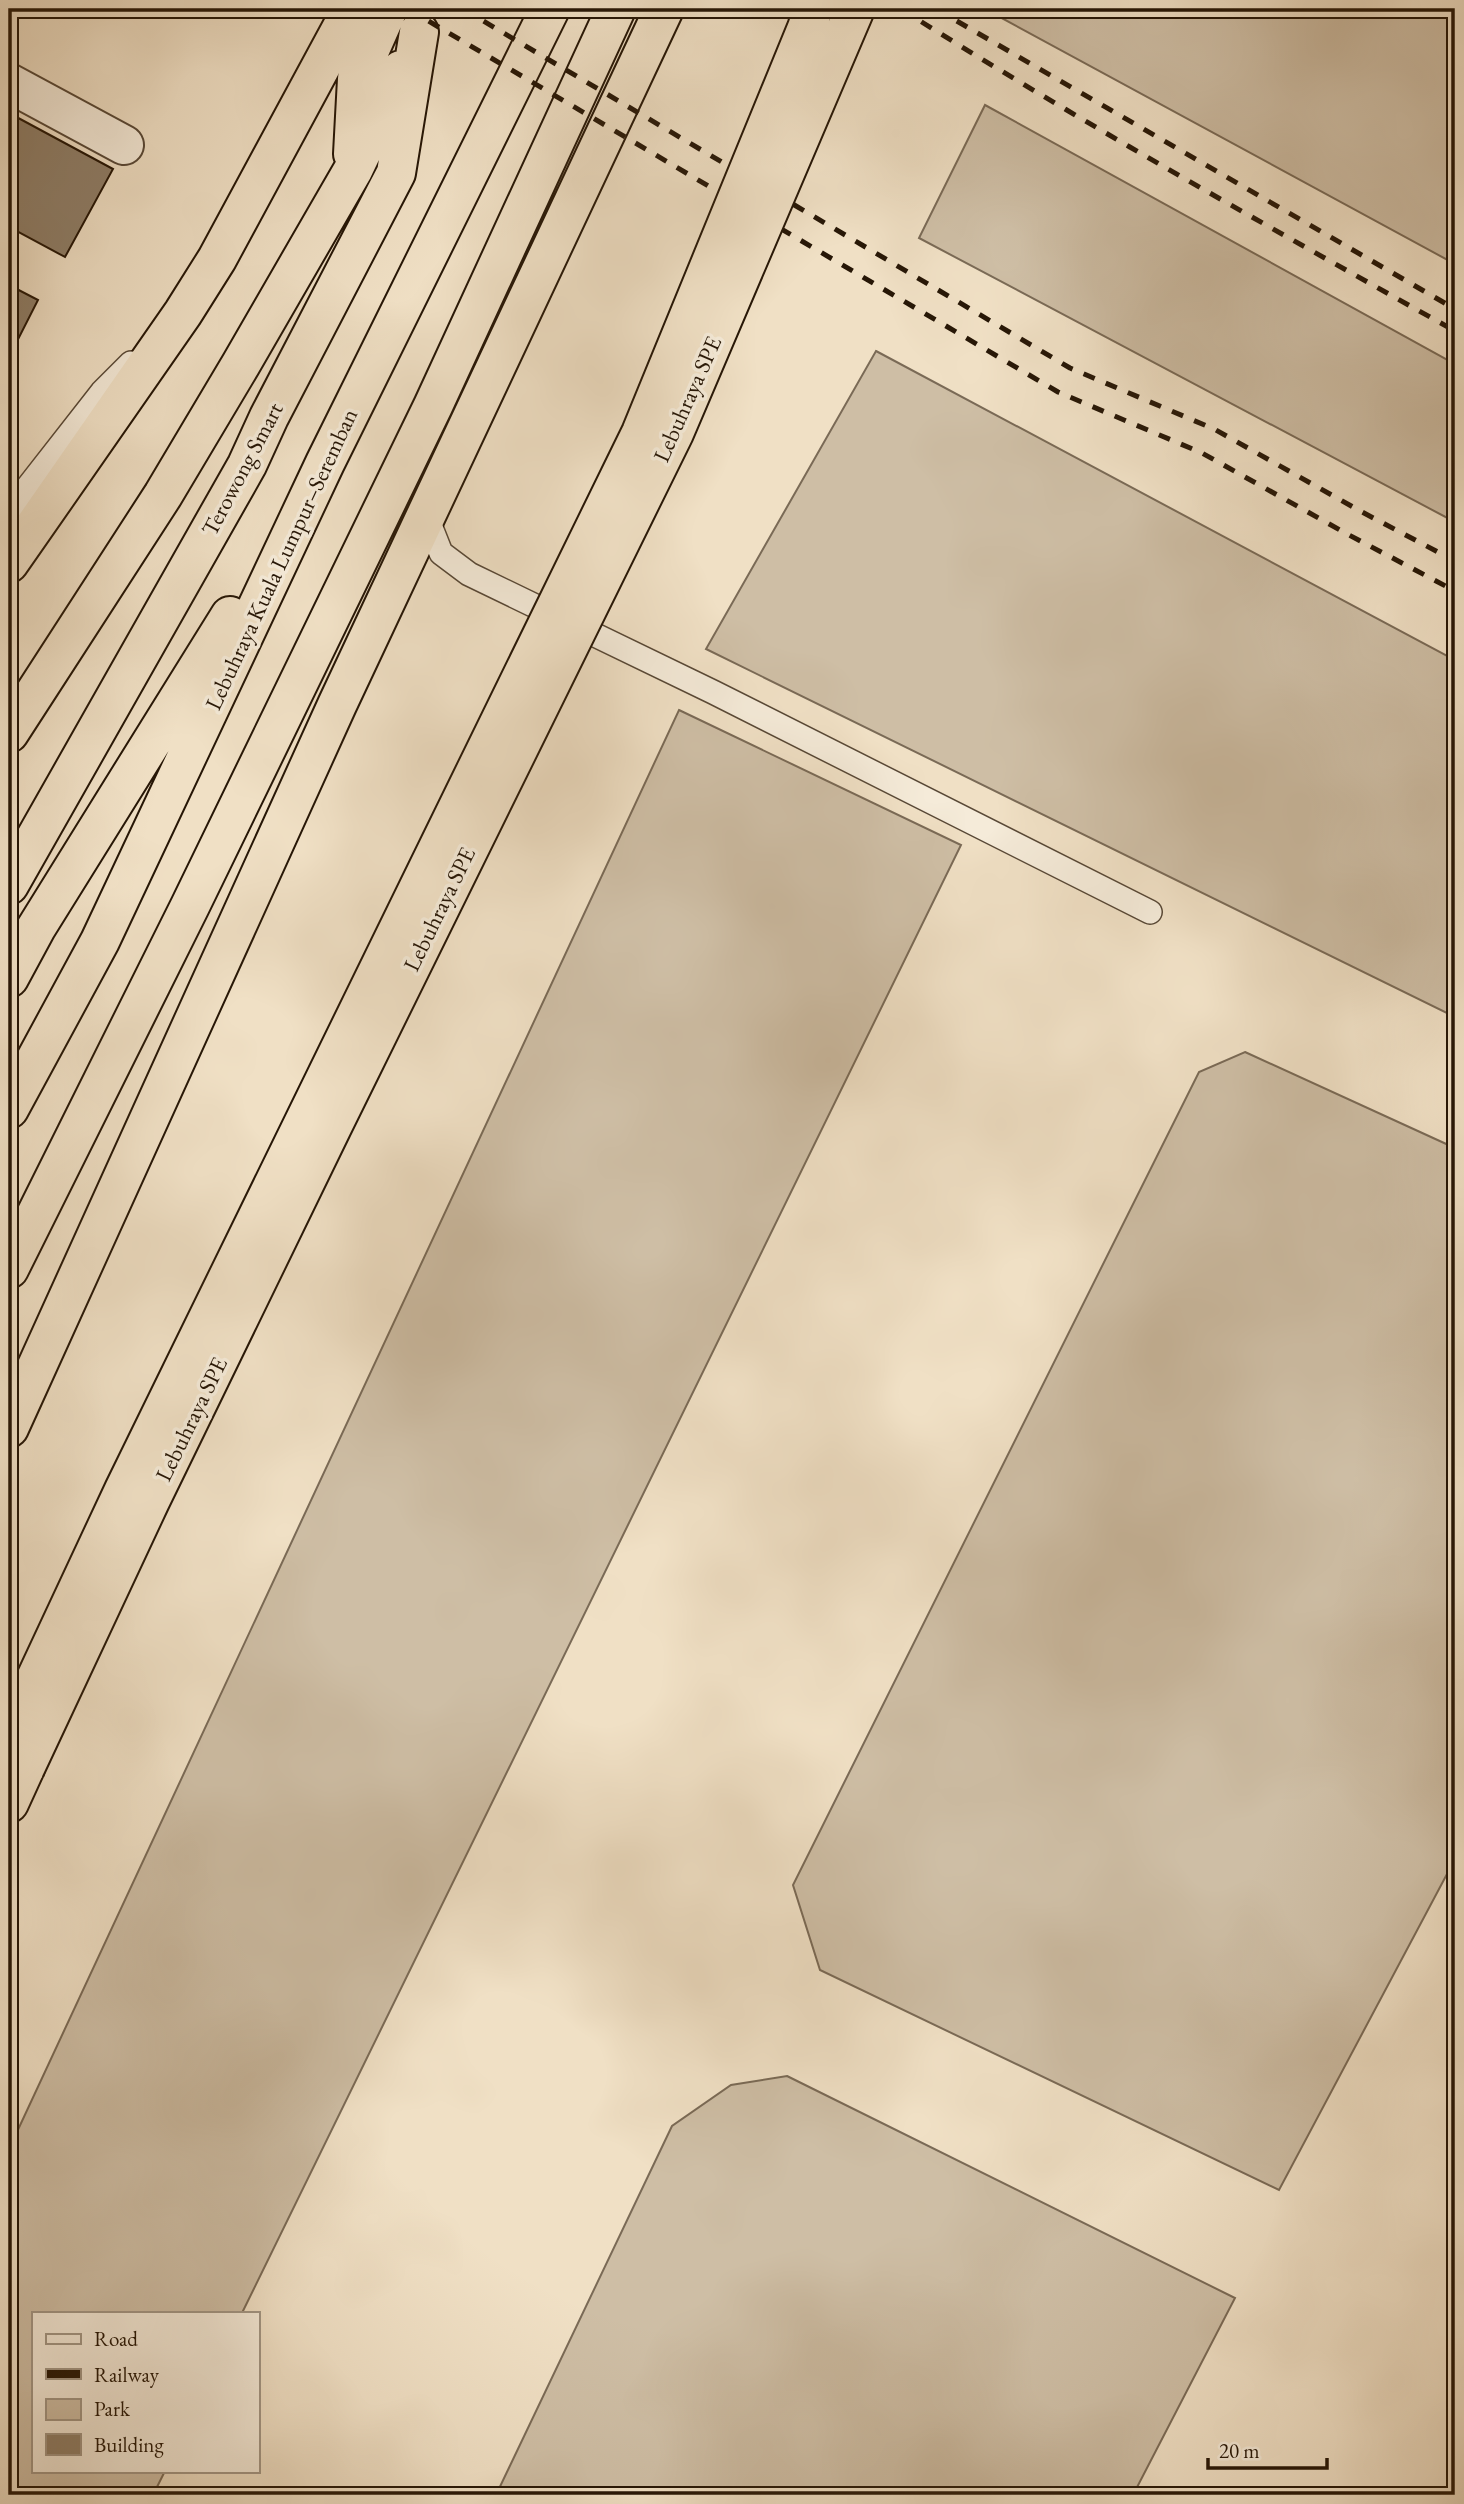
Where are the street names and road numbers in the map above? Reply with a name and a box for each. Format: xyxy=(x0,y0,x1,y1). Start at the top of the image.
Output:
street label: Lebuhraya SPE xyxy=(646,331,728,467)
street label: Terowong Smart xyxy=(194,397,290,541)
street label: Lebuhraya Kuala Lumpur–Seremban xyxy=(198,403,364,715)
street label: Lebuhraya SPE xyxy=(396,842,482,976)
street label: Lebuhraya SPE xyxy=(148,1352,234,1486)

